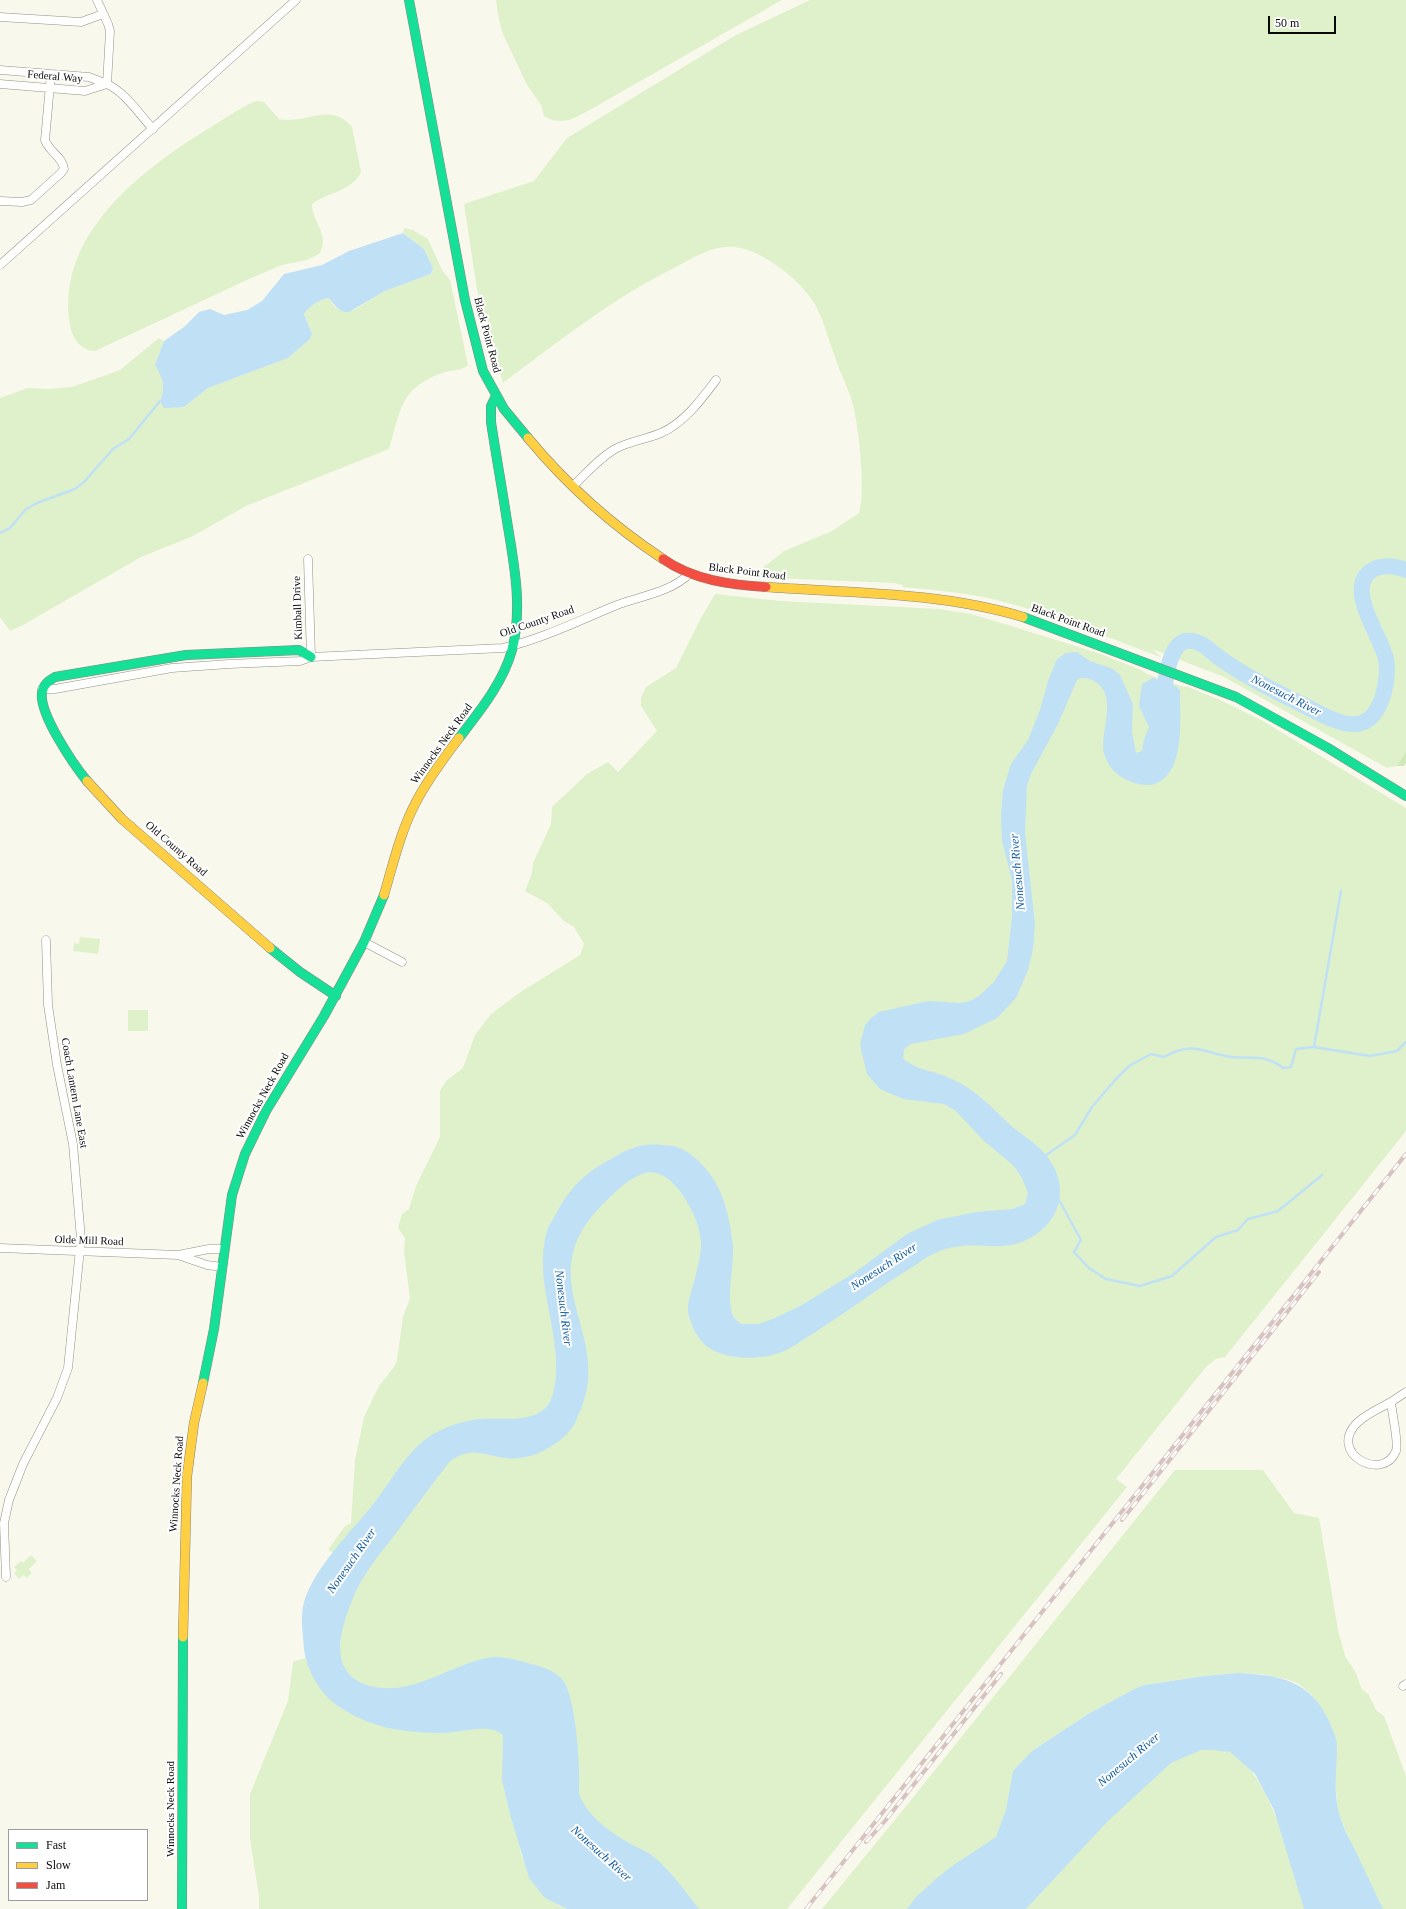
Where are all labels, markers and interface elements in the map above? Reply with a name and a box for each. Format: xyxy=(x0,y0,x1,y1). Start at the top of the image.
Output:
scale bar xyxy=(1270,8,1338,34)
text: 50 m xyxy=(1275,16,1299,30)
street label: Federal Way xyxy=(27,68,83,86)
street label: Black Point Road xyxy=(471,296,503,374)
street label: Black Point Road xyxy=(708,561,786,583)
street label: Kimball Drive xyxy=(290,576,306,640)
street label: Black Point Road xyxy=(1029,602,1107,640)
street label: Old County Road xyxy=(498,603,576,641)
water label: Nonesuch River xyxy=(1249,672,1323,720)
street label: Winnocks Neck Road xyxy=(408,701,476,787)
street label: Old County Road xyxy=(142,819,210,879)
water label: Nonesuch River xyxy=(1008,833,1028,911)
street label: Coach Lantern Lane East xyxy=(58,1037,90,1149)
street label: Winnocks Neck Road xyxy=(234,1051,292,1141)
street label: Olde Mill Road xyxy=(54,1233,124,1249)
water label: Nonesuch River xyxy=(848,1240,920,1294)
water label: Nonesuch River xyxy=(551,1269,575,1347)
street label: Winnocks Neck Road xyxy=(167,1436,187,1532)
water label: Nonesuch River xyxy=(324,1526,380,1596)
water label: Nonesuch River xyxy=(1095,1730,1163,1790)
street label: Winnocks Neck Road xyxy=(164,1761,178,1857)
water label: Nonesuch River xyxy=(568,1823,634,1885)
legend xyxy=(8,1829,148,1901)
text: Fast xyxy=(46,1838,66,1852)
text: Slow xyxy=(46,1858,71,1872)
text: Jam xyxy=(46,1878,65,1892)

